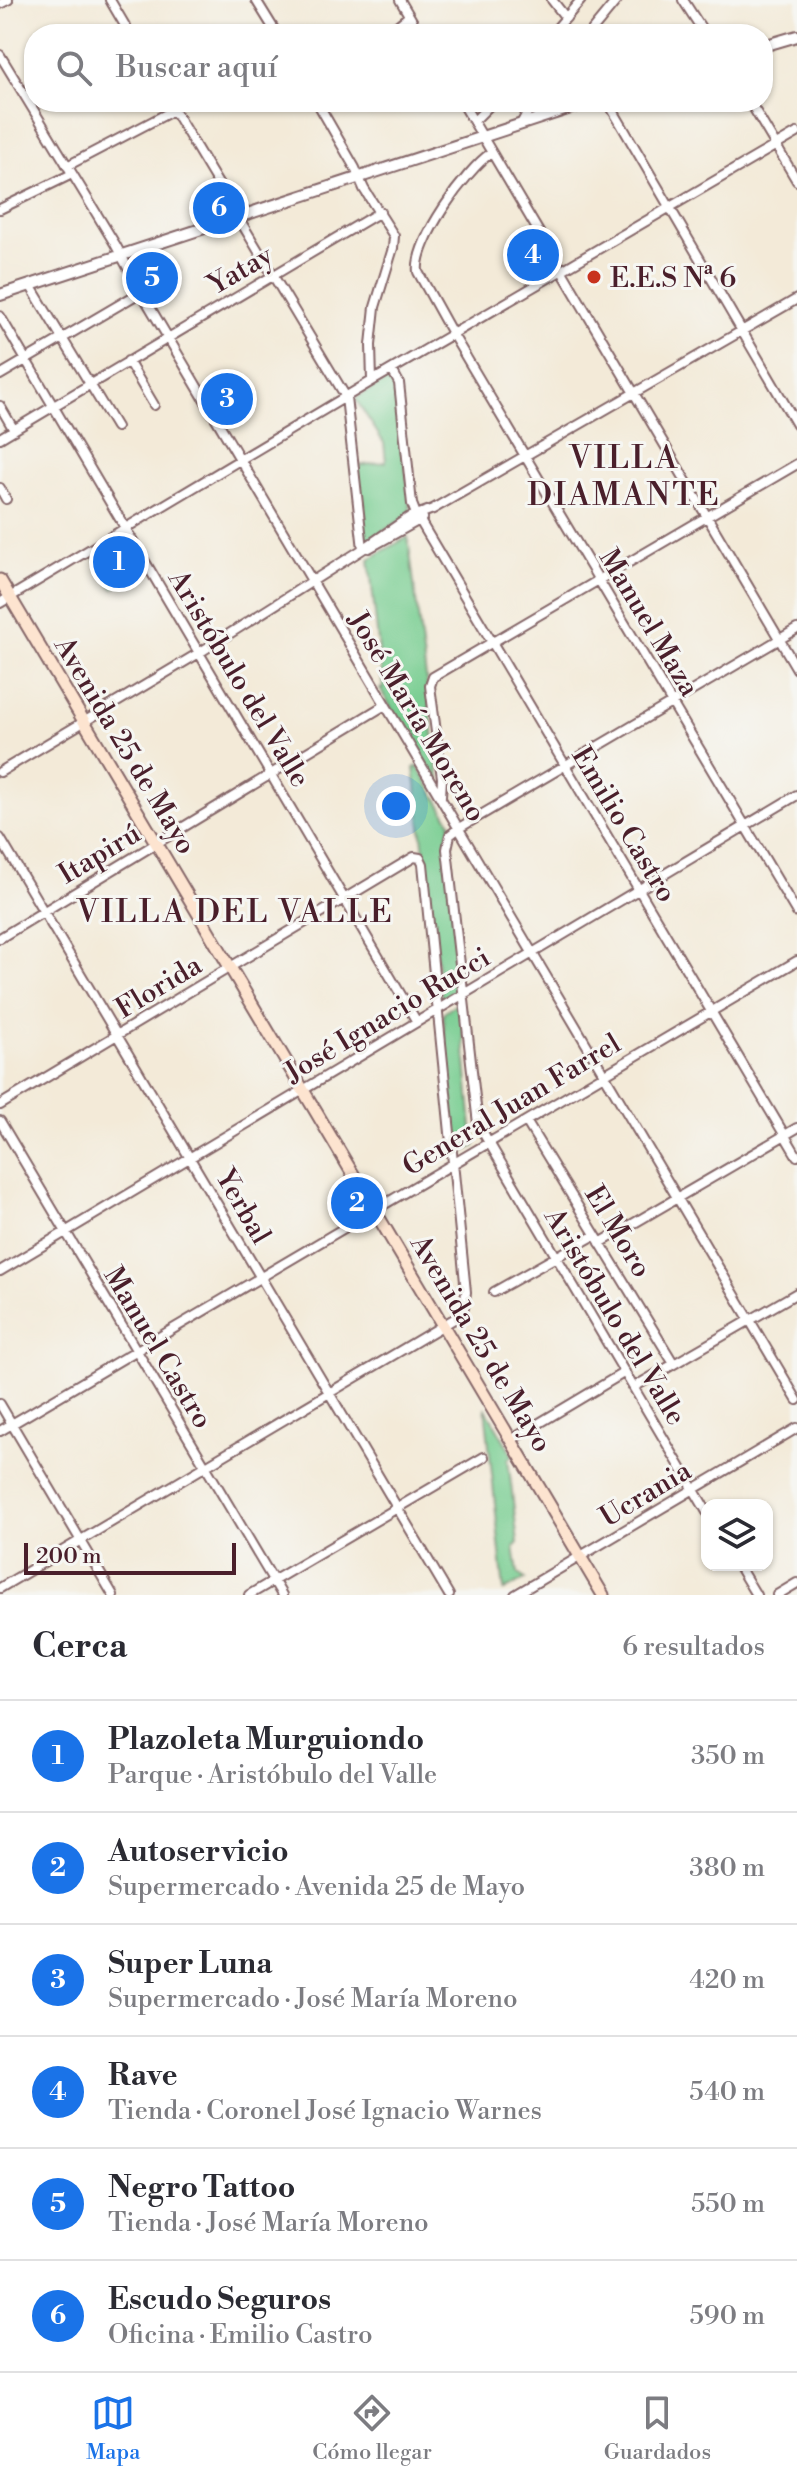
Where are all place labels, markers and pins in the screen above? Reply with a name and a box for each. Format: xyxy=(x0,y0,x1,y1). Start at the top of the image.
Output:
pin: 6 xyxy=(193,178,245,238)
pin: 4 xyxy=(507,225,559,285)
pin: 5 xyxy=(126,248,178,308)
place label: E.E.S Nª 6 xyxy=(610,261,736,296)
marker: E.E.S Nª 6 xyxy=(585,268,603,286)
pin: 3 xyxy=(201,369,253,429)
pin: 1 xyxy=(93,532,145,592)
pin: 2 xyxy=(331,1173,383,1233)

